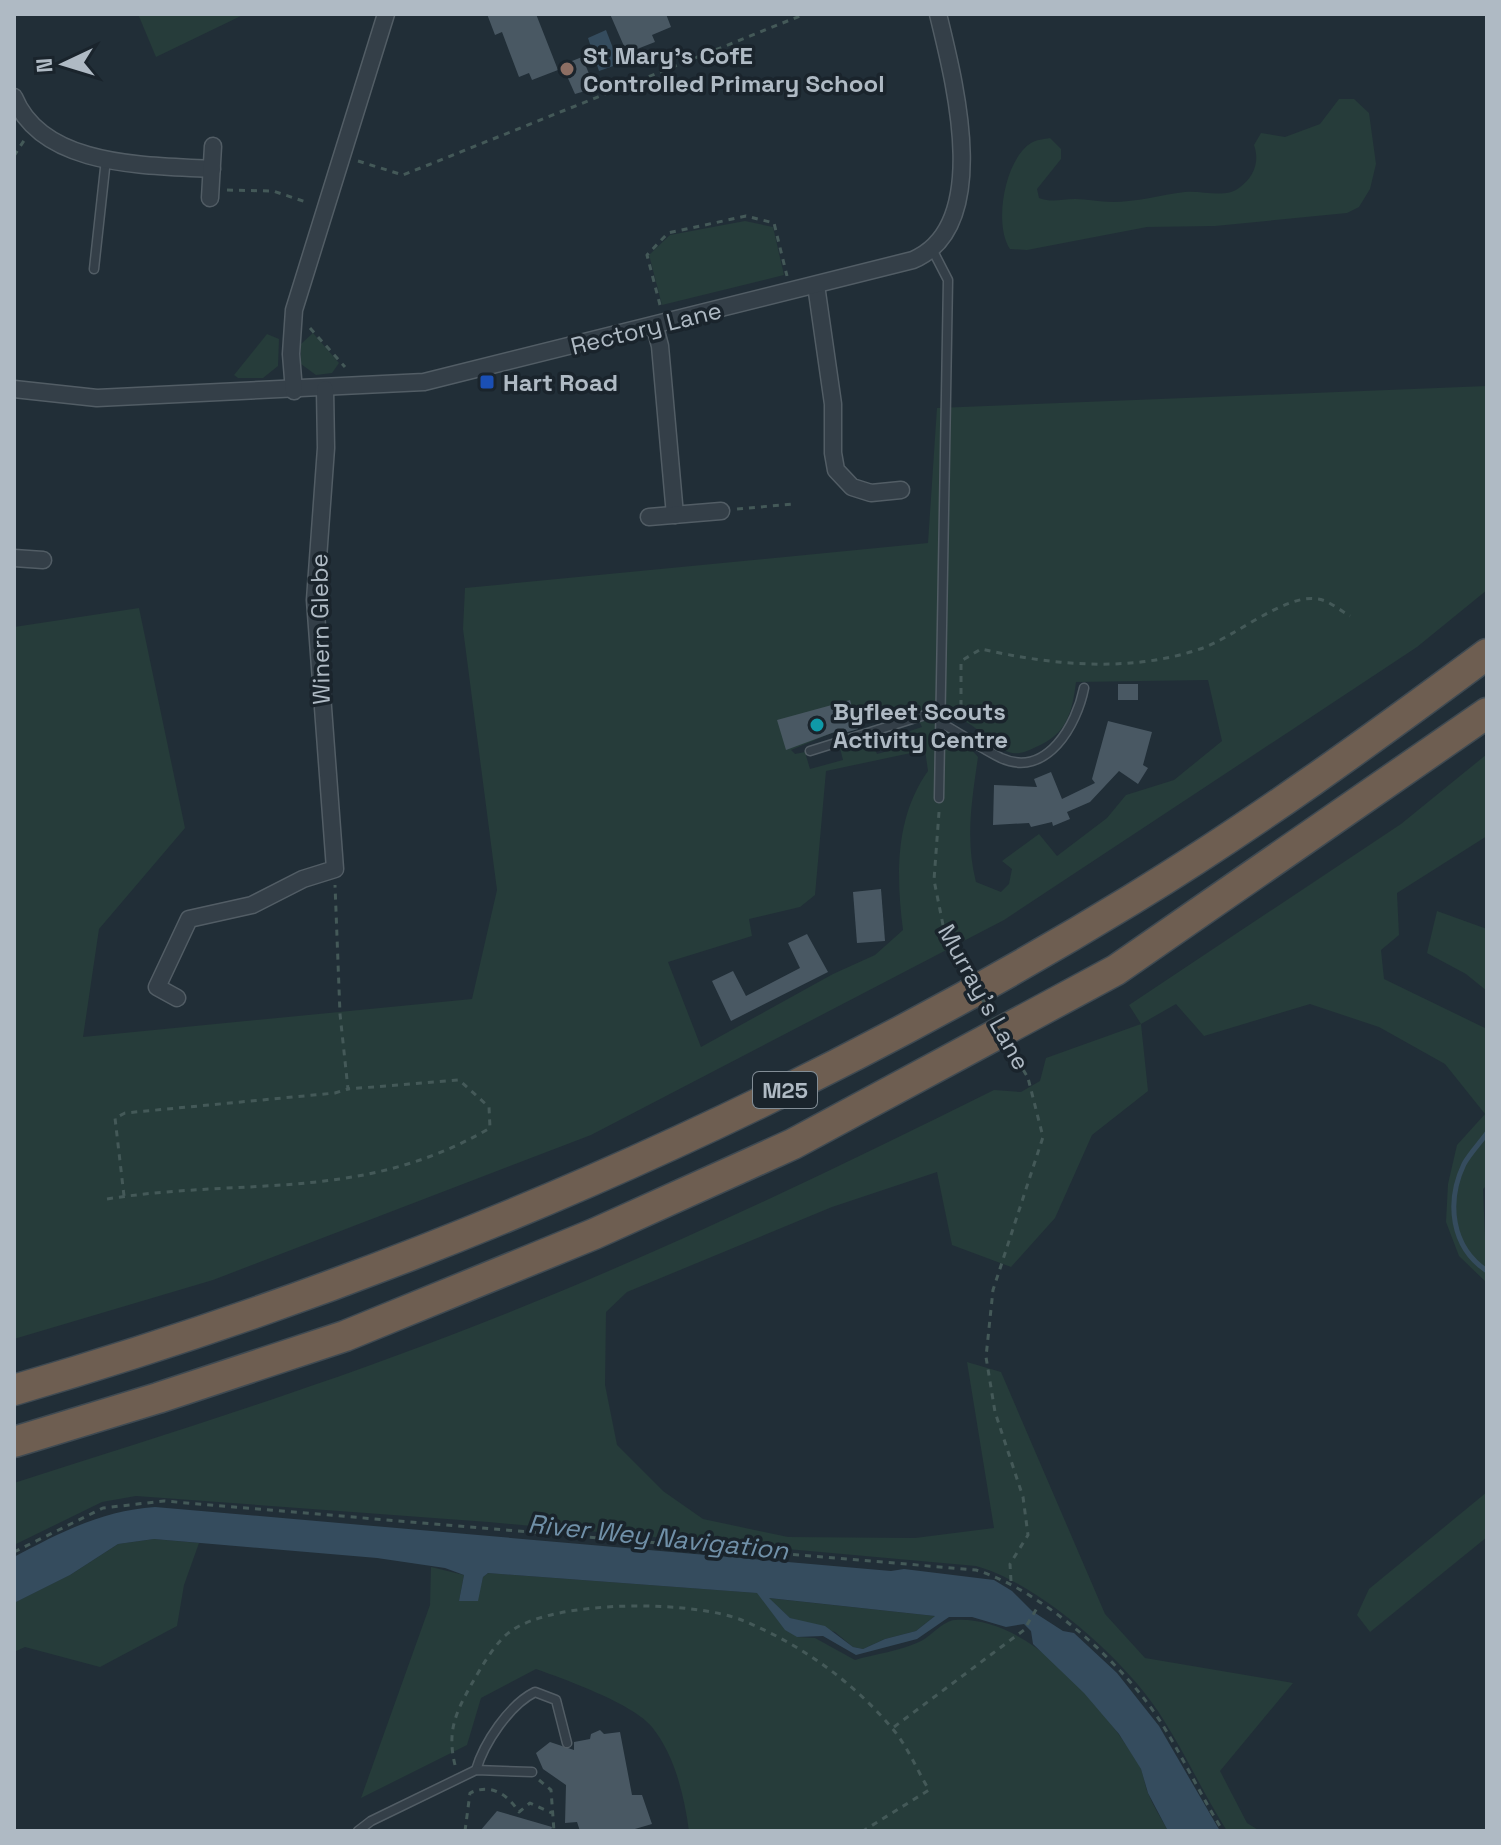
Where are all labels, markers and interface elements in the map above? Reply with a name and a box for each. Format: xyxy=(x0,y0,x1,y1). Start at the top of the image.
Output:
north arrow xyxy=(24,24,104,104)
place label: St Mary's CofE Controlled Primary School xyxy=(583,40,885,99)
text: N xyxy=(30,57,59,74)
marker: St Mary's CofE Controlled Primary School xyxy=(558,60,576,78)
street label: Rectory Lane xyxy=(567,294,725,362)
place label: Hart Road xyxy=(503,367,618,398)
marker: Hart Road xyxy=(478,373,496,391)
street label: Winern Glebe xyxy=(303,553,337,705)
place label: Byfleet Scouts Activity Centre xyxy=(833,696,1008,755)
marker: Byfleet Scouts Activity Centre xyxy=(808,716,826,734)
street label: Murray's Lane xyxy=(931,919,1037,1075)
road number: M25 xyxy=(753,1072,817,1108)
water label: River Wey Navigation xyxy=(526,1506,791,1568)

